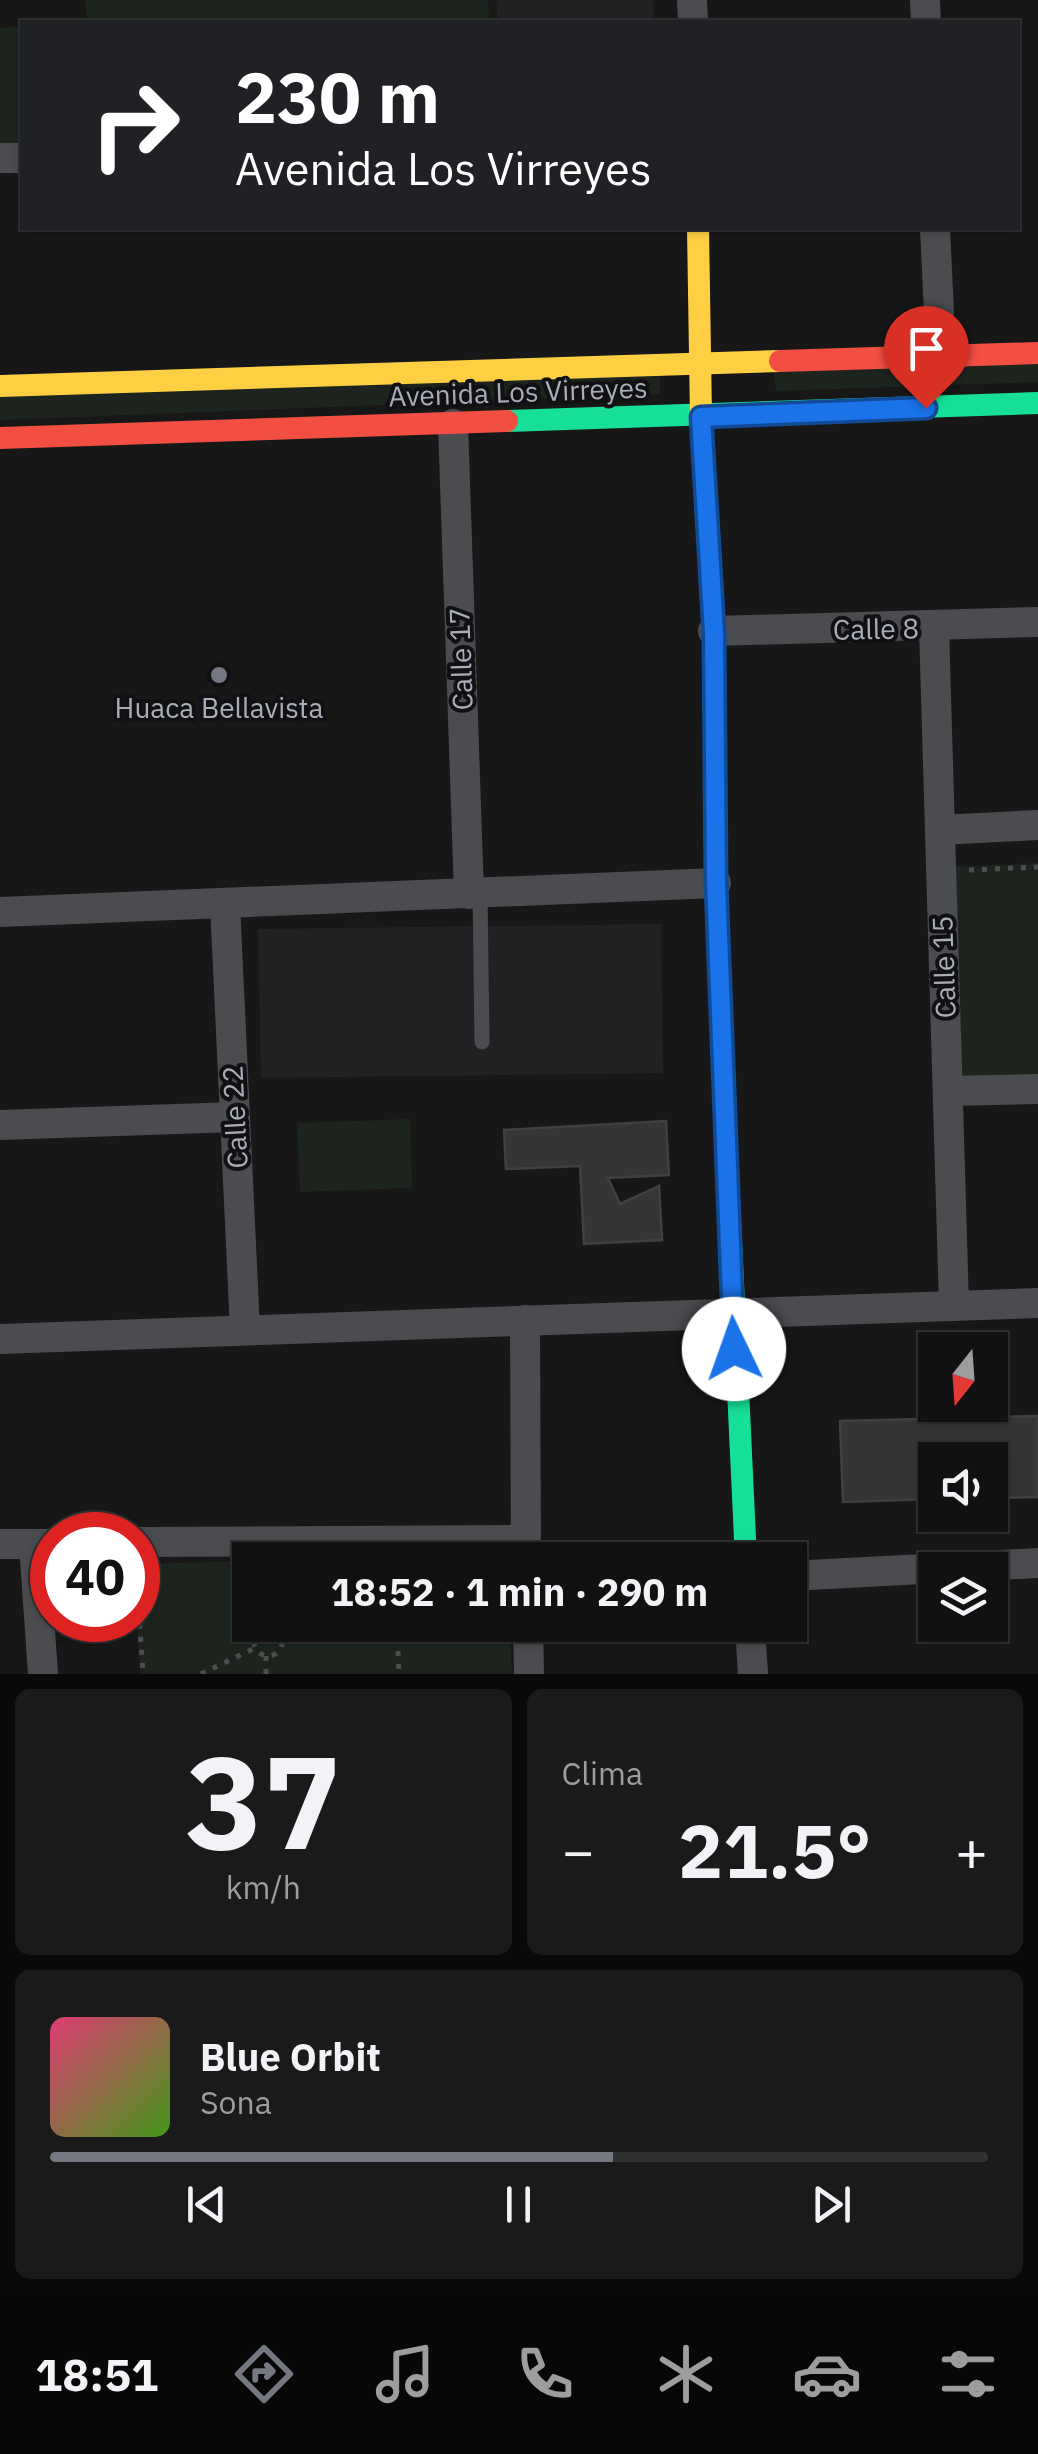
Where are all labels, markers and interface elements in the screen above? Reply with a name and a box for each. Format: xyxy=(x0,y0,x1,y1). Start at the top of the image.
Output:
text: 230 m xyxy=(235,51,440,142)
icon: right xyxy=(70,60,200,190)
text: Avenida Los Virreyes xyxy=(235,139,652,197)
pin xyxy=(884,306,969,409)
icon: arrive xyxy=(899,321,954,376)
street label: Avenida Los Virreyes xyxy=(388,368,648,415)
street label: Calle 17 xyxy=(440,607,481,711)
street label: Calle 8 xyxy=(833,609,919,648)
marker: Huaca Bellavista xyxy=(208,664,230,686)
place label: Huaca Bellavista xyxy=(115,689,323,726)
street label: Calle 15 xyxy=(923,915,964,1019)
street label: Calle 22 xyxy=(213,1065,256,1169)
position arrow xyxy=(682,1297,786,1401)
north arrow xyxy=(918,1332,1008,1422)
map controls xyxy=(918,1332,1008,1642)
button: sound xyxy=(918,1442,1008,1532)
speed limit sign: 40 xyxy=(30,1512,160,1642)
button: layers xyxy=(918,1552,1008,1642)
text: 18:52 · 1 min · 290 m xyxy=(331,1567,708,1616)
text: 37 xyxy=(185,1716,341,1885)
text: Clima xyxy=(562,1752,643,1794)
text: 21.5° xyxy=(678,1801,872,1899)
text: − xyxy=(562,1815,595,1886)
text: + xyxy=(955,1815,988,1886)
text: km/h xyxy=(226,1866,301,1908)
text: Blue Orbit xyxy=(200,2032,381,2081)
text: Sona xyxy=(200,2081,272,2123)
icon: previous xyxy=(179,2177,234,2232)
icon: pause xyxy=(491,2177,546,2232)
icon: next xyxy=(804,2177,859,2232)
icon: directions xyxy=(229,2339,299,2409)
icon: music xyxy=(370,2339,440,2409)
icon: phone xyxy=(510,2339,580,2409)
icon: climate xyxy=(651,2339,721,2409)
icon: car xyxy=(792,2339,862,2409)
icon: filters xyxy=(933,2339,1003,2409)
text: 18:51 xyxy=(35,2345,158,2403)

